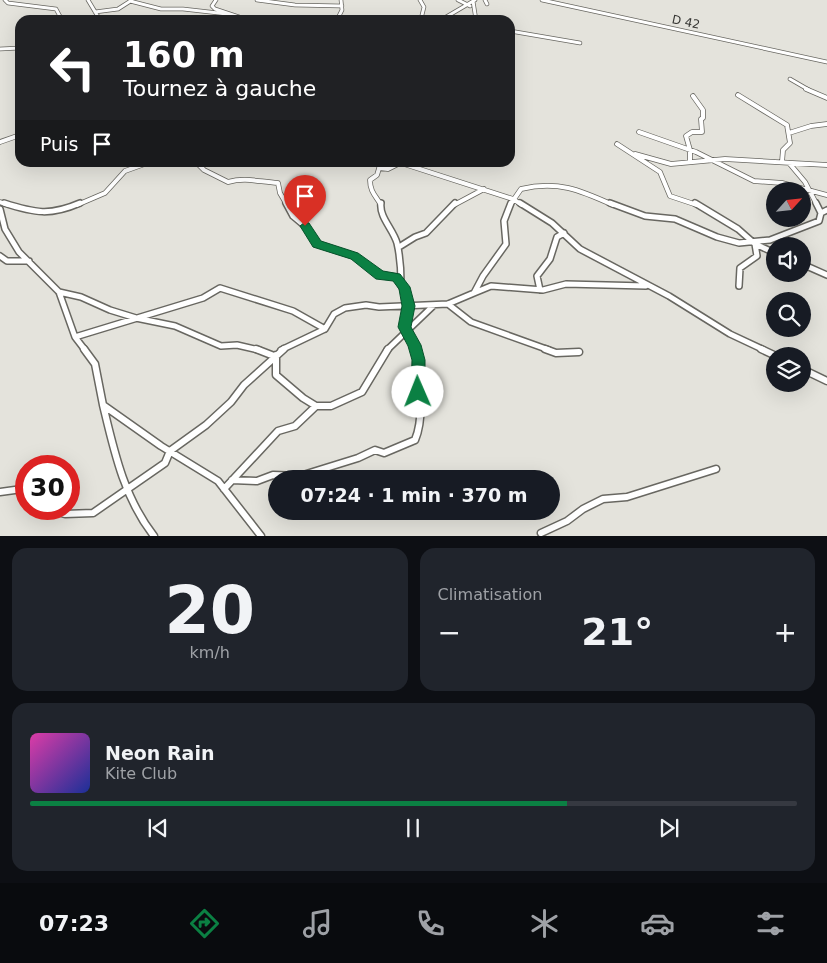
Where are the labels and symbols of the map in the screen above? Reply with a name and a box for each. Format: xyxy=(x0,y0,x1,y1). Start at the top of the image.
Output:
street label: D 42 xyxy=(671,12,701,32)
pin xyxy=(284,175,326,226)
north arrow xyxy=(766,182,811,228)
position arrow xyxy=(391,365,443,417)
speed limit sign: 30 xyxy=(15,455,80,520)

